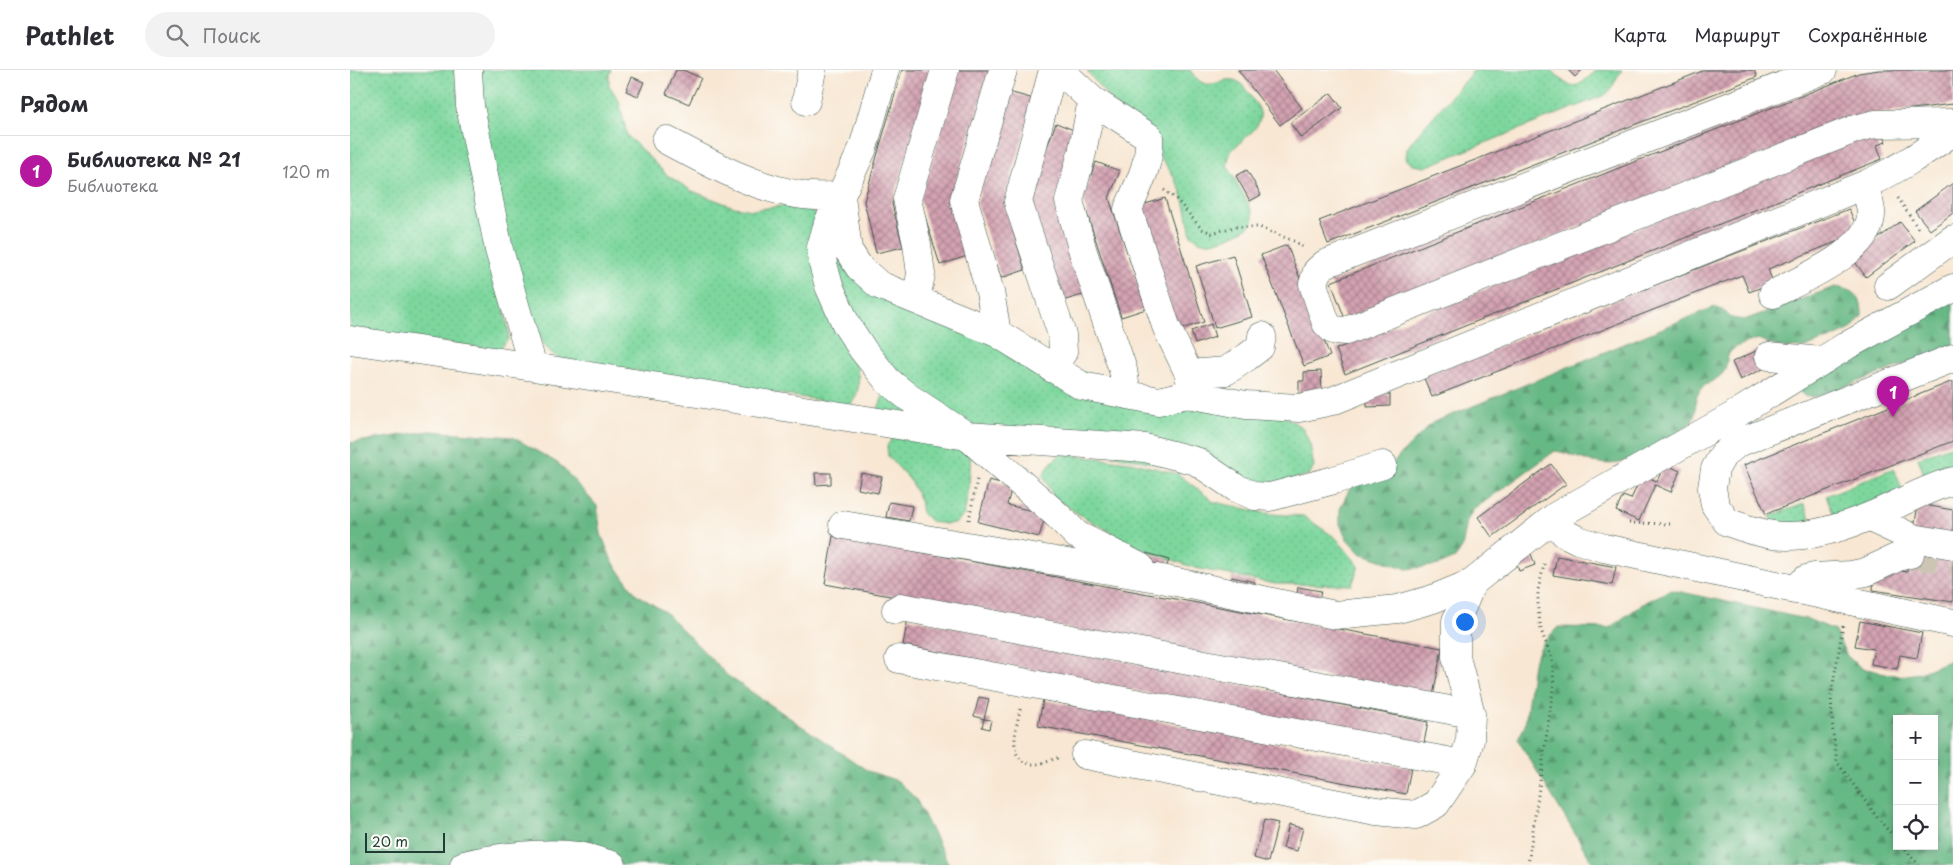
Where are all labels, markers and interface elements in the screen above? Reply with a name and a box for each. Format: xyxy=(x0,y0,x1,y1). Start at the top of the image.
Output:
search box xyxy=(145,12,495,57)
text: Pathlet xyxy=(25,17,115,53)
icon: search xyxy=(163,21,191,49)
text: Поиск xyxy=(203,21,260,49)
text: Карта xyxy=(1614,21,1666,48)
text: Маршрут xyxy=(1694,21,1780,48)
text: Сохранённые xyxy=(1808,21,1928,48)
text: Рядом xyxy=(20,87,88,119)
text: Библиотека № 21 xyxy=(67,145,241,173)
text: 1 xyxy=(32,159,40,183)
text: 120 m xyxy=(283,159,330,183)
text: Библиотека xyxy=(67,173,158,197)
pin: 1 xyxy=(1877,376,1909,417)
your location xyxy=(1452,609,1478,635)
map controls xyxy=(1893,715,1938,850)
button: + xyxy=(1893,715,1938,760)
button: − xyxy=(1893,760,1938,805)
button: locate xyxy=(1893,805,1938,850)
scale bar xyxy=(365,830,445,853)
text: 20 m xyxy=(372,831,408,852)

